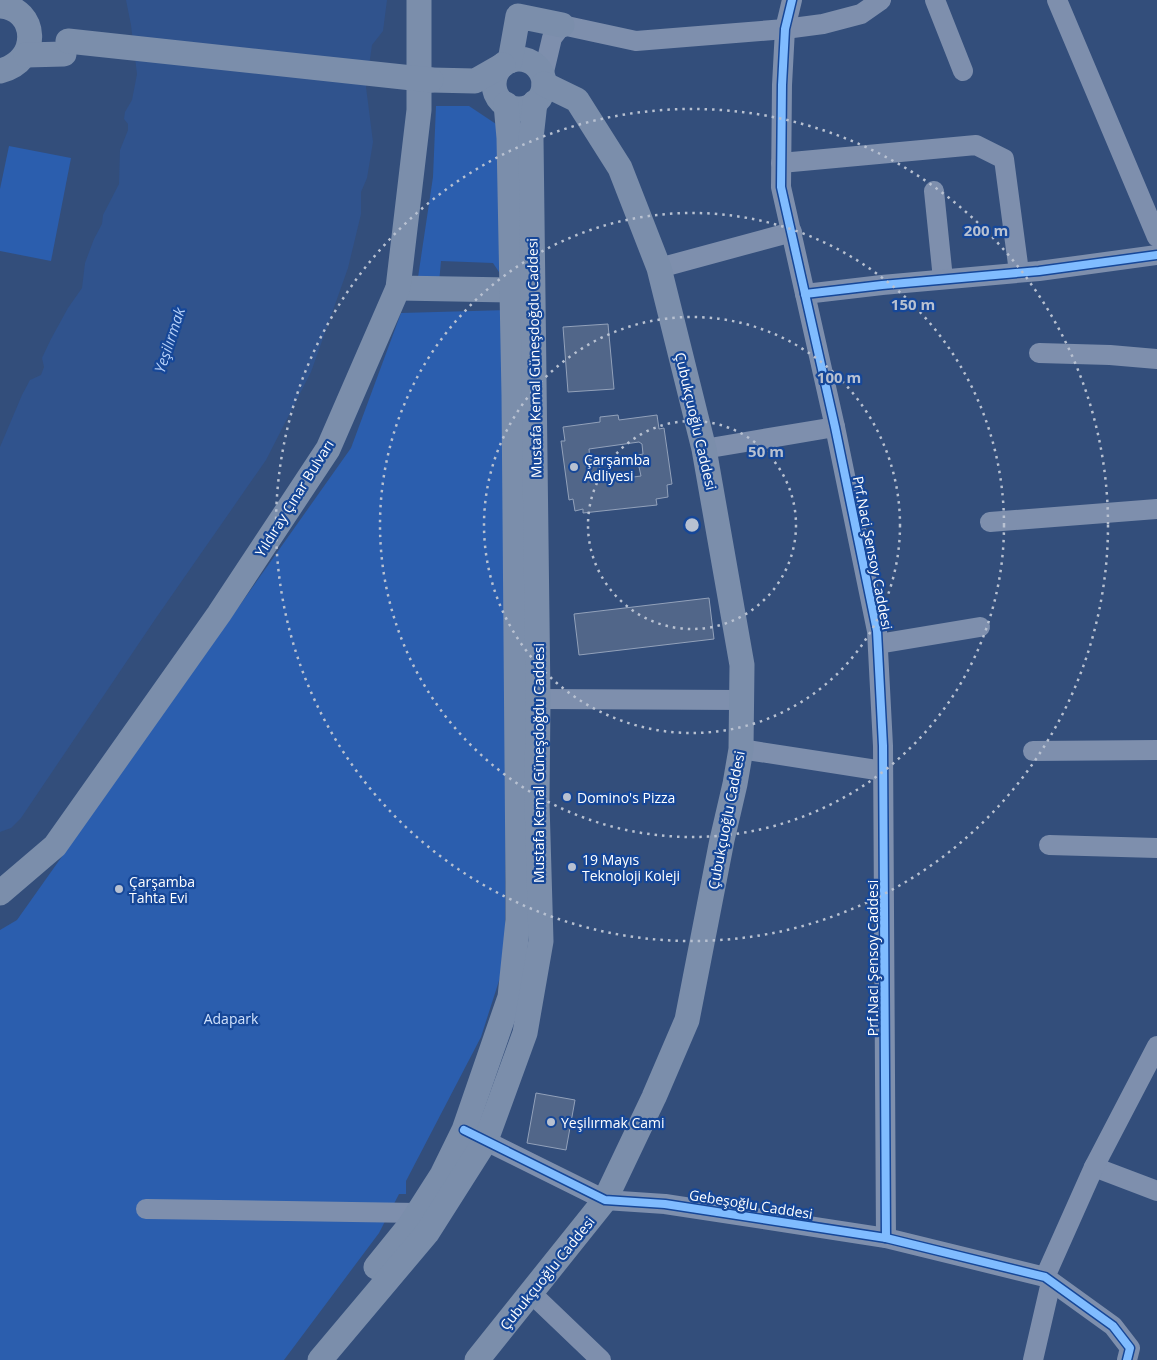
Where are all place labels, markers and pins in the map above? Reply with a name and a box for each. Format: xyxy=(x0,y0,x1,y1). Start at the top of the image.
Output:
place label: Çarşamba Adliyesi xyxy=(584,450,650,485)
marker: Çarşamba Adliyesi xyxy=(568,461,580,473)
centre of rings xyxy=(683,516,701,534)
place label: Domino's Pizza xyxy=(577,788,675,807)
marker: Domino's Pizza xyxy=(561,791,573,803)
place label: 19 Mayıs Teknoloji Koleji xyxy=(582,850,680,885)
marker: 19 Mayıs Teknoloji Koleji xyxy=(566,861,578,873)
place label: Çarşamba Tahta Evi xyxy=(129,872,195,907)
marker: Çarşamba Tahta Evi xyxy=(113,883,125,895)
place label: Yeşilırmak Cami xyxy=(561,1113,665,1132)
marker: Yeşilırmak Cami xyxy=(545,1116,557,1128)

